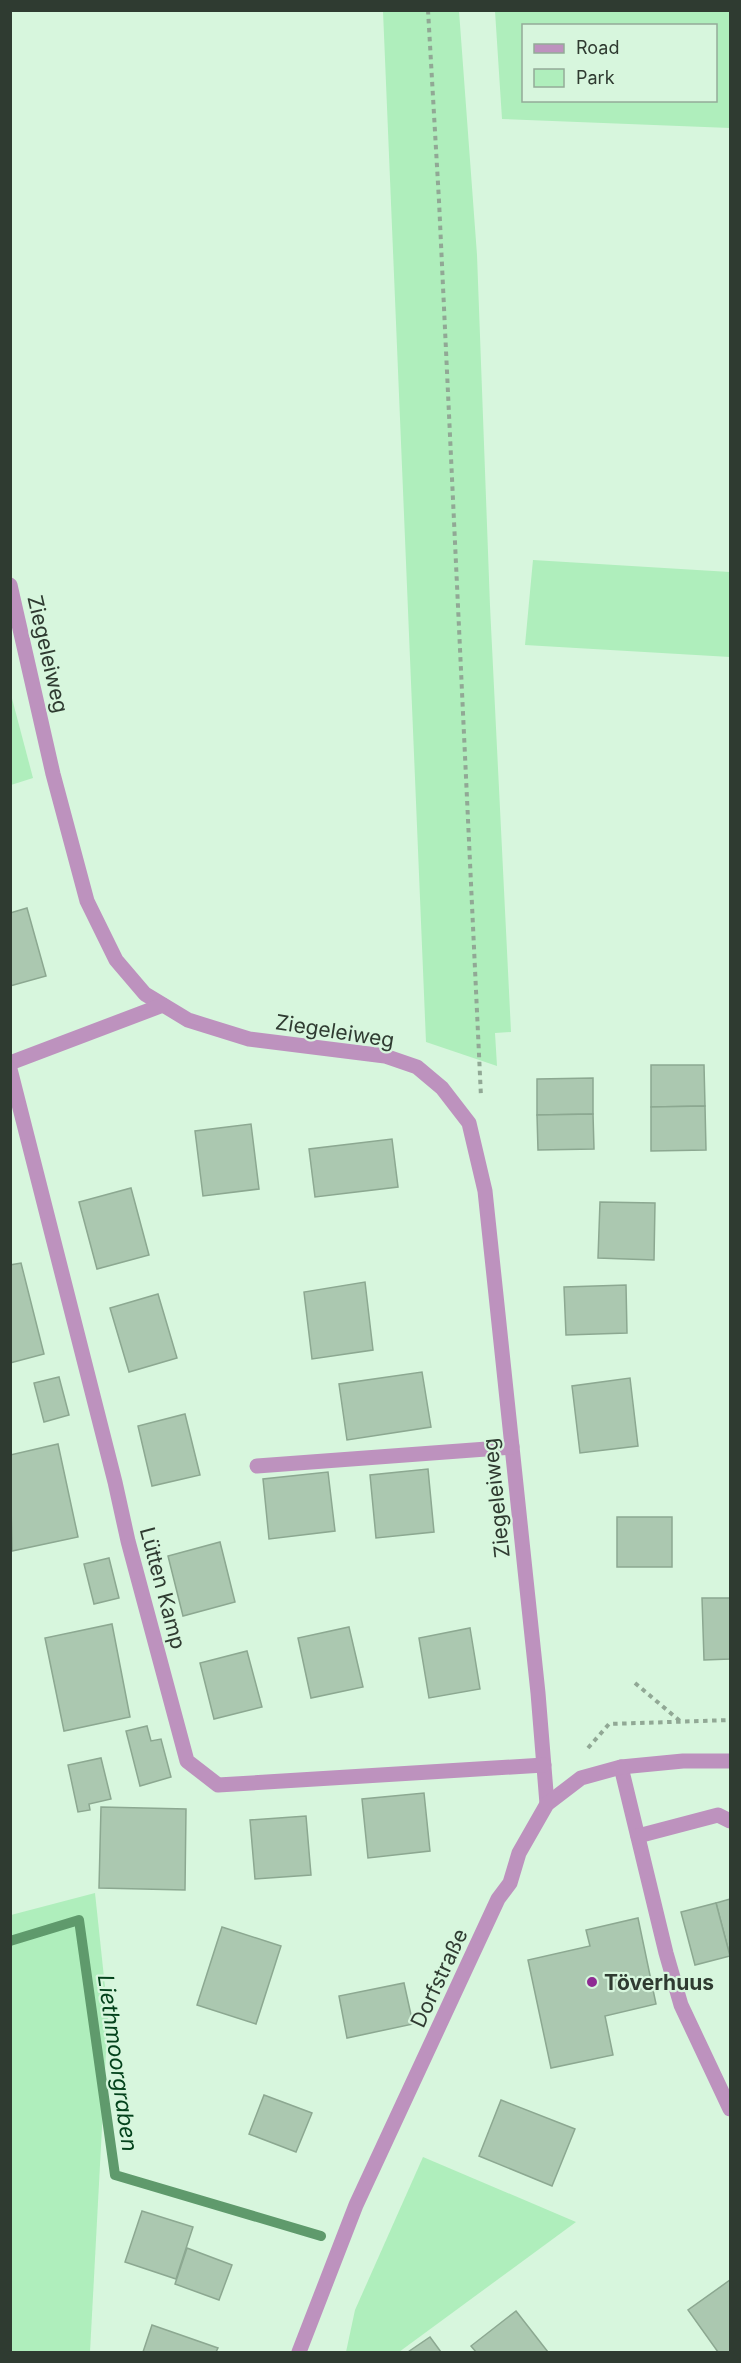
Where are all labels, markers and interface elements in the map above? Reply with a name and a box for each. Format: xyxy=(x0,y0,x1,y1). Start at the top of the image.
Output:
legend xyxy=(522,24,717,102)
text: Road xyxy=(576,37,619,58)
text: Park xyxy=(576,67,615,88)
street label: Ziegeleiweg xyxy=(22,593,74,715)
street label: Ziegeleiweg xyxy=(274,1009,396,1053)
street label: Ziegeleiweg xyxy=(477,1437,515,1559)
street label: Lütten Kamp xyxy=(135,1524,191,1652)
street label: Dorfstraße xyxy=(405,1925,473,2031)
place label: Töverhuus xyxy=(604,1970,714,1995)
water label: Liethmoorgraben xyxy=(93,1973,143,2153)
marker: Töverhuus xyxy=(585,1975,599,1989)

